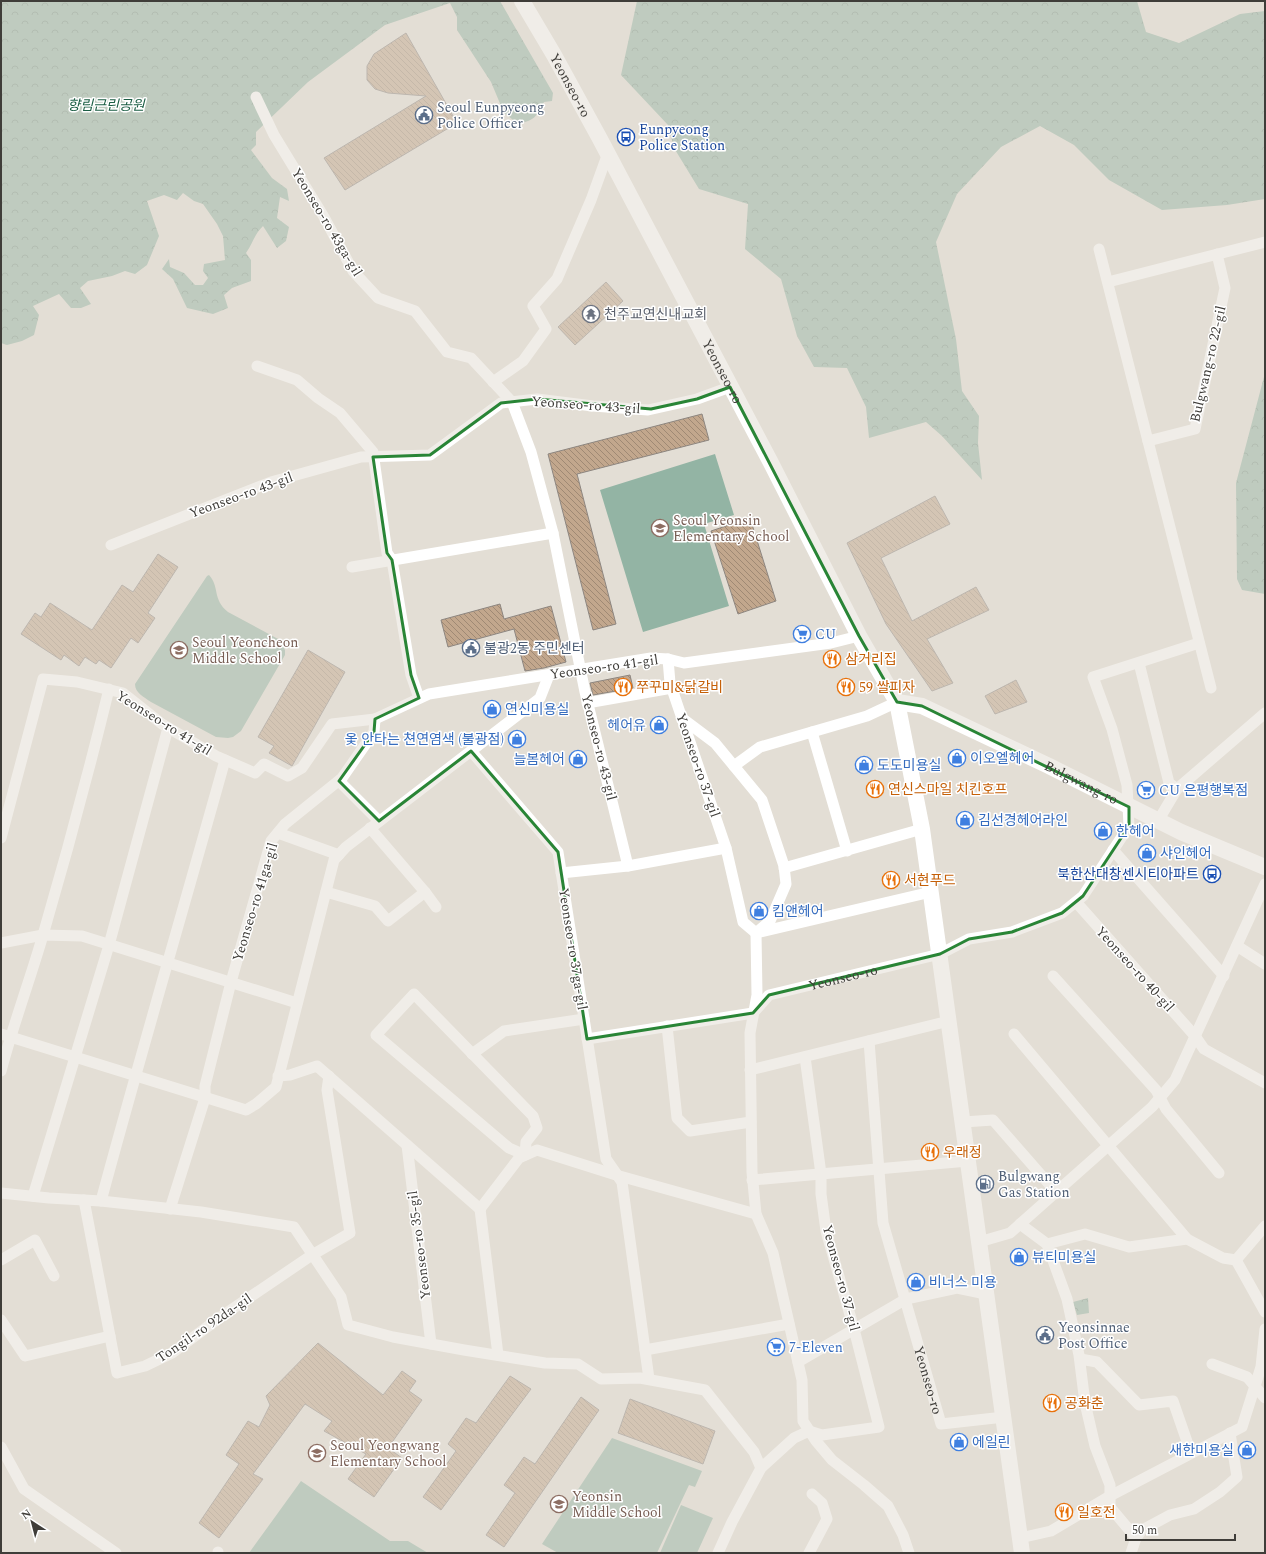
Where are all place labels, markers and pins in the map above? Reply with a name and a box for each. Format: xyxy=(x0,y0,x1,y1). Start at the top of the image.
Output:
place label: Seoul Eunpyeong Police Officer xyxy=(437,97,544,134)
public building icon: Seoul Eunpyeong Police Officer xyxy=(414,105,434,125)
place label: Eunpyeong Police Station xyxy=(639,119,725,156)
bus stop icon: Eunpyeong Police Station xyxy=(616,127,636,147)
temple icon: 천주교연신내교회 xyxy=(581,304,601,324)
place label: 천주교연신내교회 xyxy=(604,304,707,325)
place label: Seoul Yeonsin Elementary School xyxy=(673,510,789,547)
school or university icon: Seoul Yeonsin Elementary School xyxy=(650,518,670,538)
supermarket icon: CU xyxy=(792,624,812,644)
place label: CU xyxy=(815,624,836,645)
place label: Seoul Yeoncheon Middle School xyxy=(192,632,298,669)
public building icon: 불광2동 주민센터 xyxy=(461,638,481,658)
place label: 불광2동 주민센터 xyxy=(484,638,585,659)
school or university icon: Seoul Yeoncheon Middle School xyxy=(169,640,189,660)
restaurant icon: 삼거리집 xyxy=(822,649,842,669)
place label: 삼거리집 xyxy=(845,649,897,670)
restaurant icon: 쭈꾸미&닭갈비 xyxy=(613,677,633,697)
place label: 쭈꾸미&닭갈비 xyxy=(636,677,723,698)
restaurant icon: 59 쌀피자 xyxy=(836,677,856,697)
place label: 59 쌀피자 xyxy=(859,677,915,698)
shop icon: 연신미용실 xyxy=(482,699,502,719)
place label: 연신미용실 xyxy=(505,699,569,720)
place label: 헤어유 xyxy=(607,715,646,736)
shop icon: 헤어유 xyxy=(649,715,669,735)
place label: 옻 안타는 쳔연염색 (불광점) xyxy=(345,729,504,750)
shop icon: 옻 안타는 쳔연염색 (불광점) xyxy=(507,729,527,749)
shop icon: 이오엘헤어 xyxy=(947,748,967,768)
place label: 이오엘헤어 xyxy=(970,748,1034,769)
place label: 늘봄헤어 xyxy=(513,749,565,770)
shop icon: 늘봄헤어 xyxy=(568,749,588,769)
shop icon: 도도미용실 xyxy=(854,755,874,775)
place label: 도도미용실 xyxy=(877,755,941,776)
restaurant icon: 연신스마일 치킨호프 xyxy=(865,779,885,799)
place label: 연신스마일 치킨호프 xyxy=(888,779,1008,800)
supermarket icon: CU 은평행복점 xyxy=(1136,780,1156,800)
place label: CU 은평행복점 xyxy=(1159,780,1248,801)
shop icon: 김선경헤어라인 xyxy=(955,810,975,830)
place label: 김선경헤어라인 xyxy=(978,810,1068,831)
shop icon: 한헤어 xyxy=(1093,821,1113,841)
place label: 한헤어 xyxy=(1116,821,1155,842)
shop icon: 샤인헤어 xyxy=(1137,843,1157,863)
place label: 샤인헤어 xyxy=(1160,843,1212,864)
place label: 북한산대창센시티아파트 xyxy=(1057,864,1199,885)
bus stop icon: 북한산대창센시티아파트 xyxy=(1202,864,1222,884)
restaurant icon: 서현푸드 xyxy=(881,870,901,890)
place label: 서현푸드 xyxy=(904,870,956,891)
shop icon: 킴앤헤어 xyxy=(749,901,769,921)
place label: 킴앤헤어 xyxy=(772,901,824,922)
restaurant icon: 우래정 xyxy=(920,1142,940,1162)
place label: 우래정 xyxy=(943,1142,982,1163)
place label: Bulgwang Gas Station xyxy=(998,1166,1070,1203)
fuel station icon: Bulgwang Gas Station xyxy=(975,1174,995,1194)
shop icon: 뷰티미용실 xyxy=(1009,1247,1029,1267)
place label: 뷰티미용실 xyxy=(1032,1247,1096,1268)
shop icon: 비너스 미용 xyxy=(906,1272,926,1292)
place label: 비너스 미용 xyxy=(929,1272,997,1293)
place label: Yeonsinnae Post Office xyxy=(1058,1317,1130,1354)
public building icon: Yeonsinnae Post Office xyxy=(1035,1325,1055,1345)
supermarket icon: 7-Eleven xyxy=(766,1337,786,1357)
place label: 7-Eleven xyxy=(789,1337,843,1358)
restaurant icon: 공화춘 xyxy=(1042,1393,1062,1413)
place label: 공화춘 xyxy=(1065,1393,1104,1414)
shop icon: 에일린 xyxy=(949,1432,969,1452)
place label: 에일린 xyxy=(972,1432,1011,1453)
place label: Seoul Yeongwang Elementary School xyxy=(330,1435,446,1472)
place label: 새한미용실 xyxy=(1170,1440,1234,1461)
shop icon: 새한미용실 xyxy=(1237,1440,1257,1460)
school or university icon: Seoul Yeongwang Elementary School xyxy=(307,1443,327,1463)
place label: Yeonsin Middle School xyxy=(572,1486,662,1523)
school or university icon: Yeonsin Middle School xyxy=(549,1494,569,1514)
restaurant icon: 일호전 xyxy=(1054,1502,1074,1522)
place label: 일호전 xyxy=(1077,1502,1116,1523)

